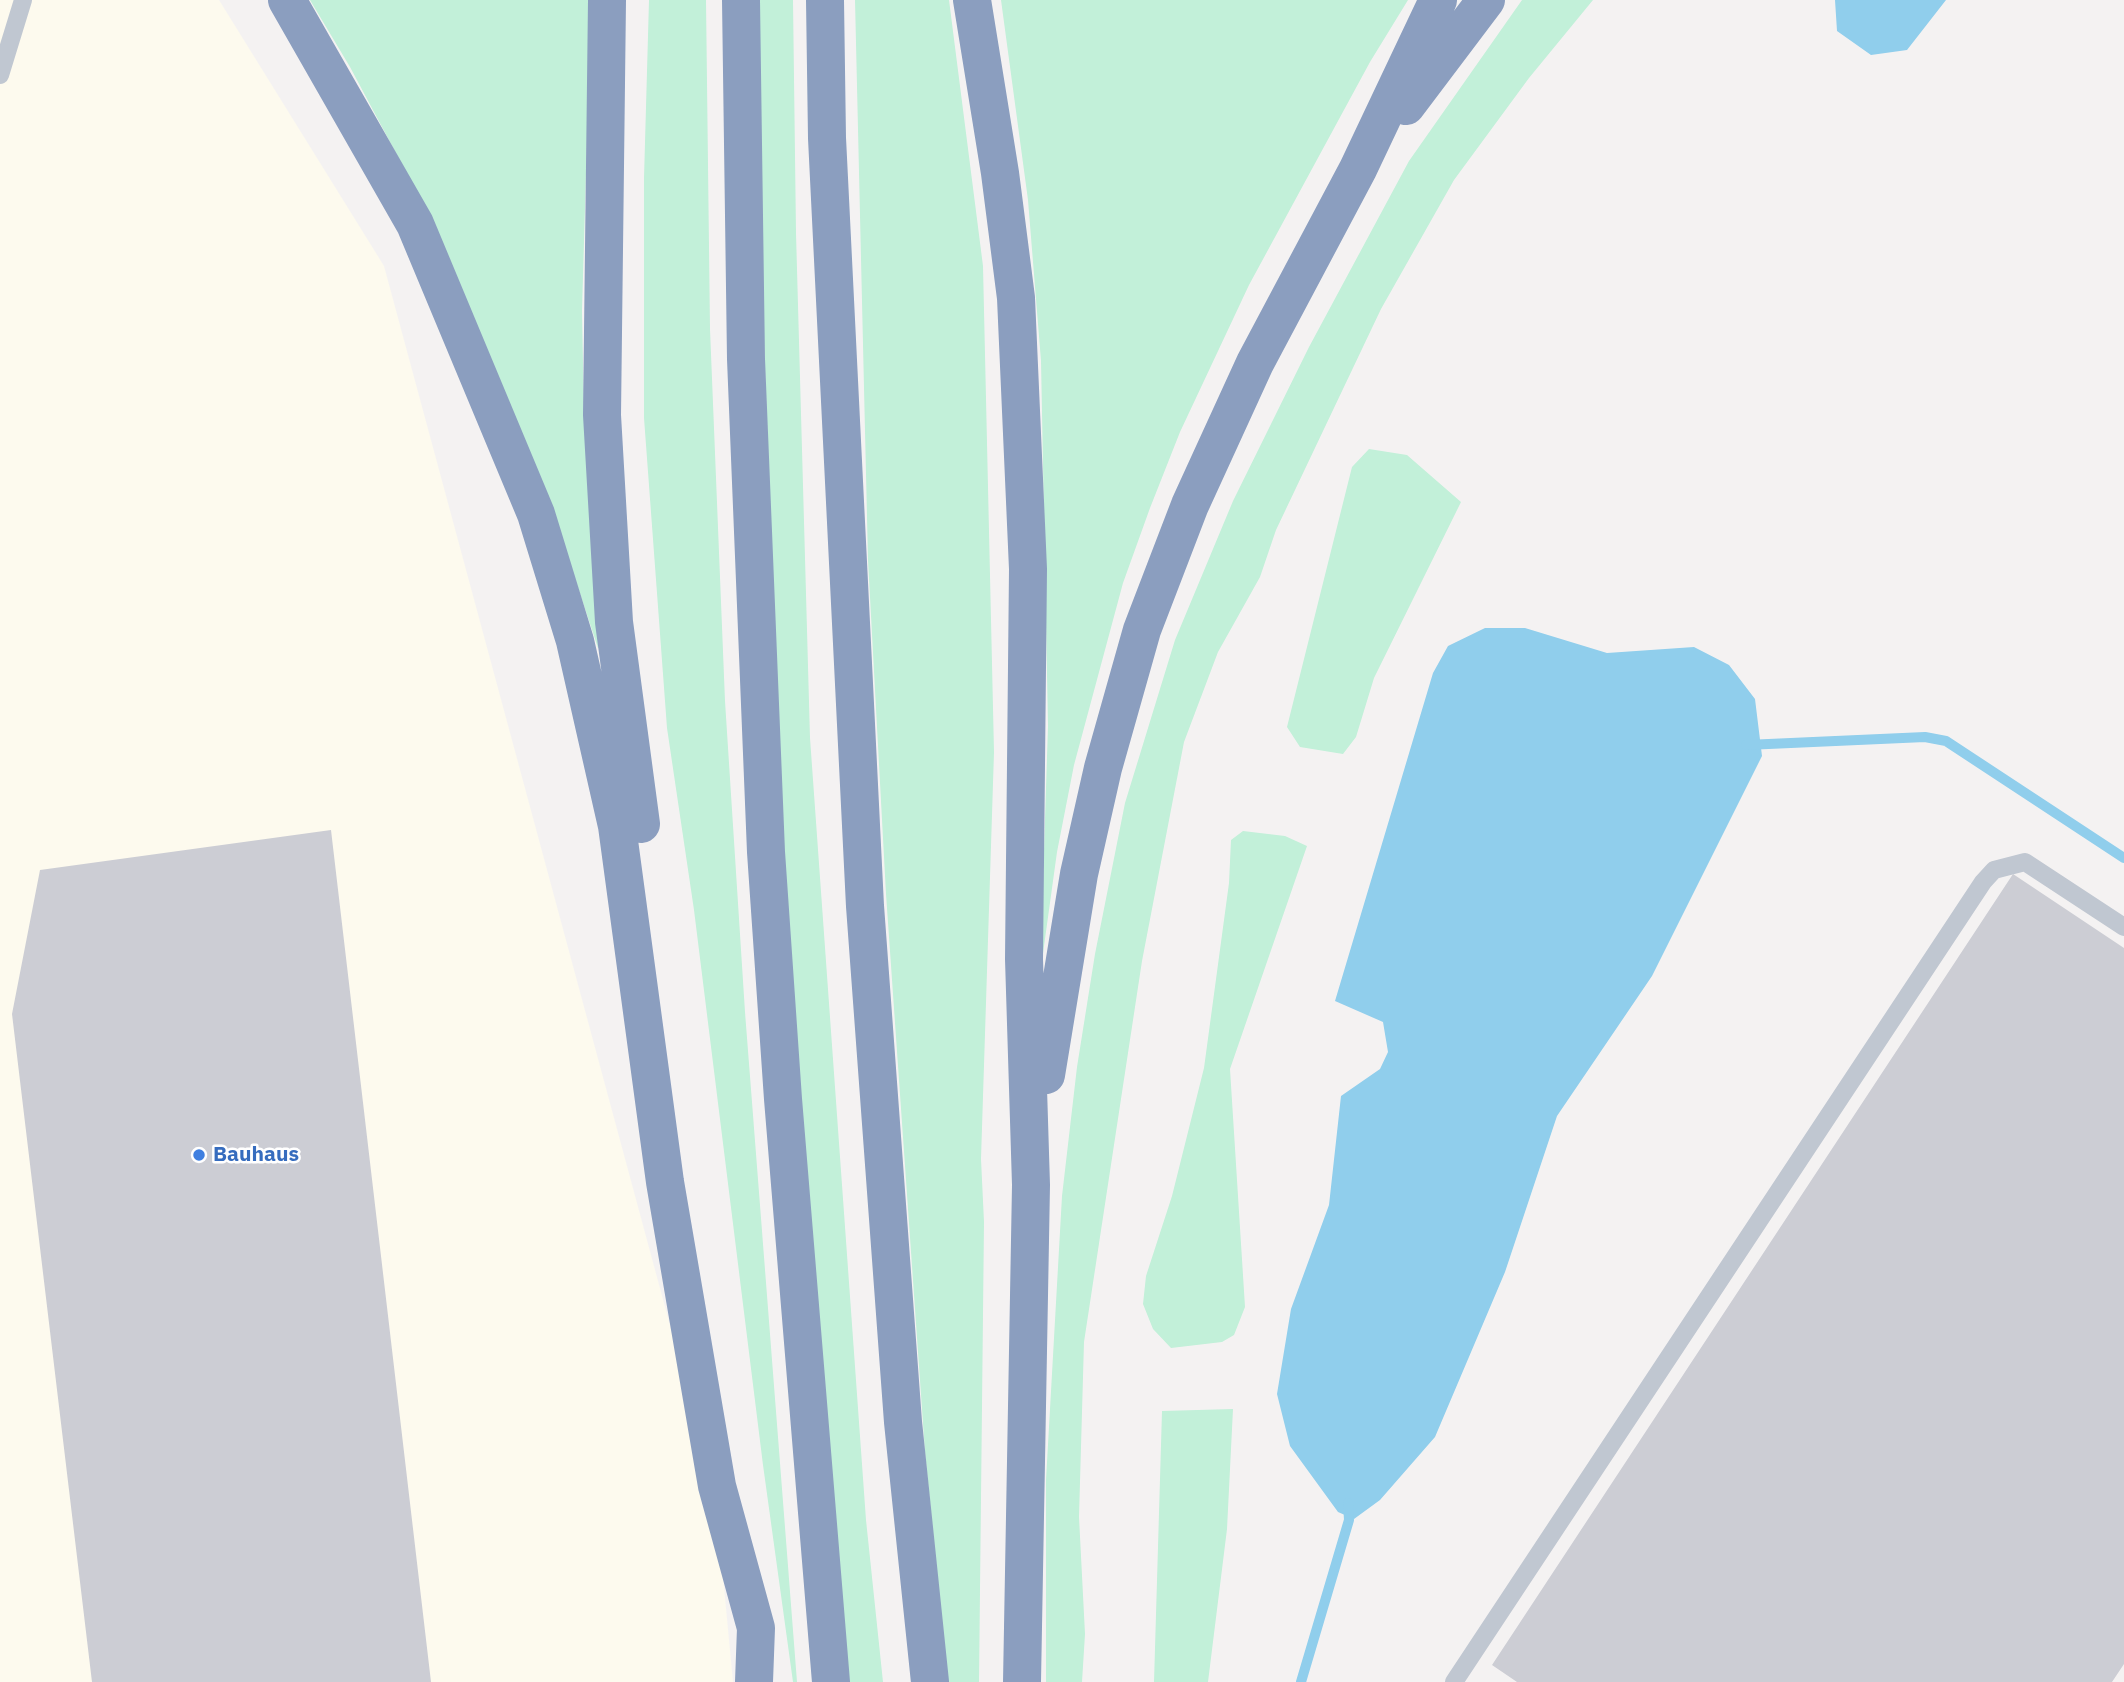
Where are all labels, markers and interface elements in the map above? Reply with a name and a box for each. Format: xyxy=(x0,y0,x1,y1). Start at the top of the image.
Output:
place label: Bauhaus xyxy=(213,1142,299,1168)
marker: Bauhaus xyxy=(191,1147,207,1163)

